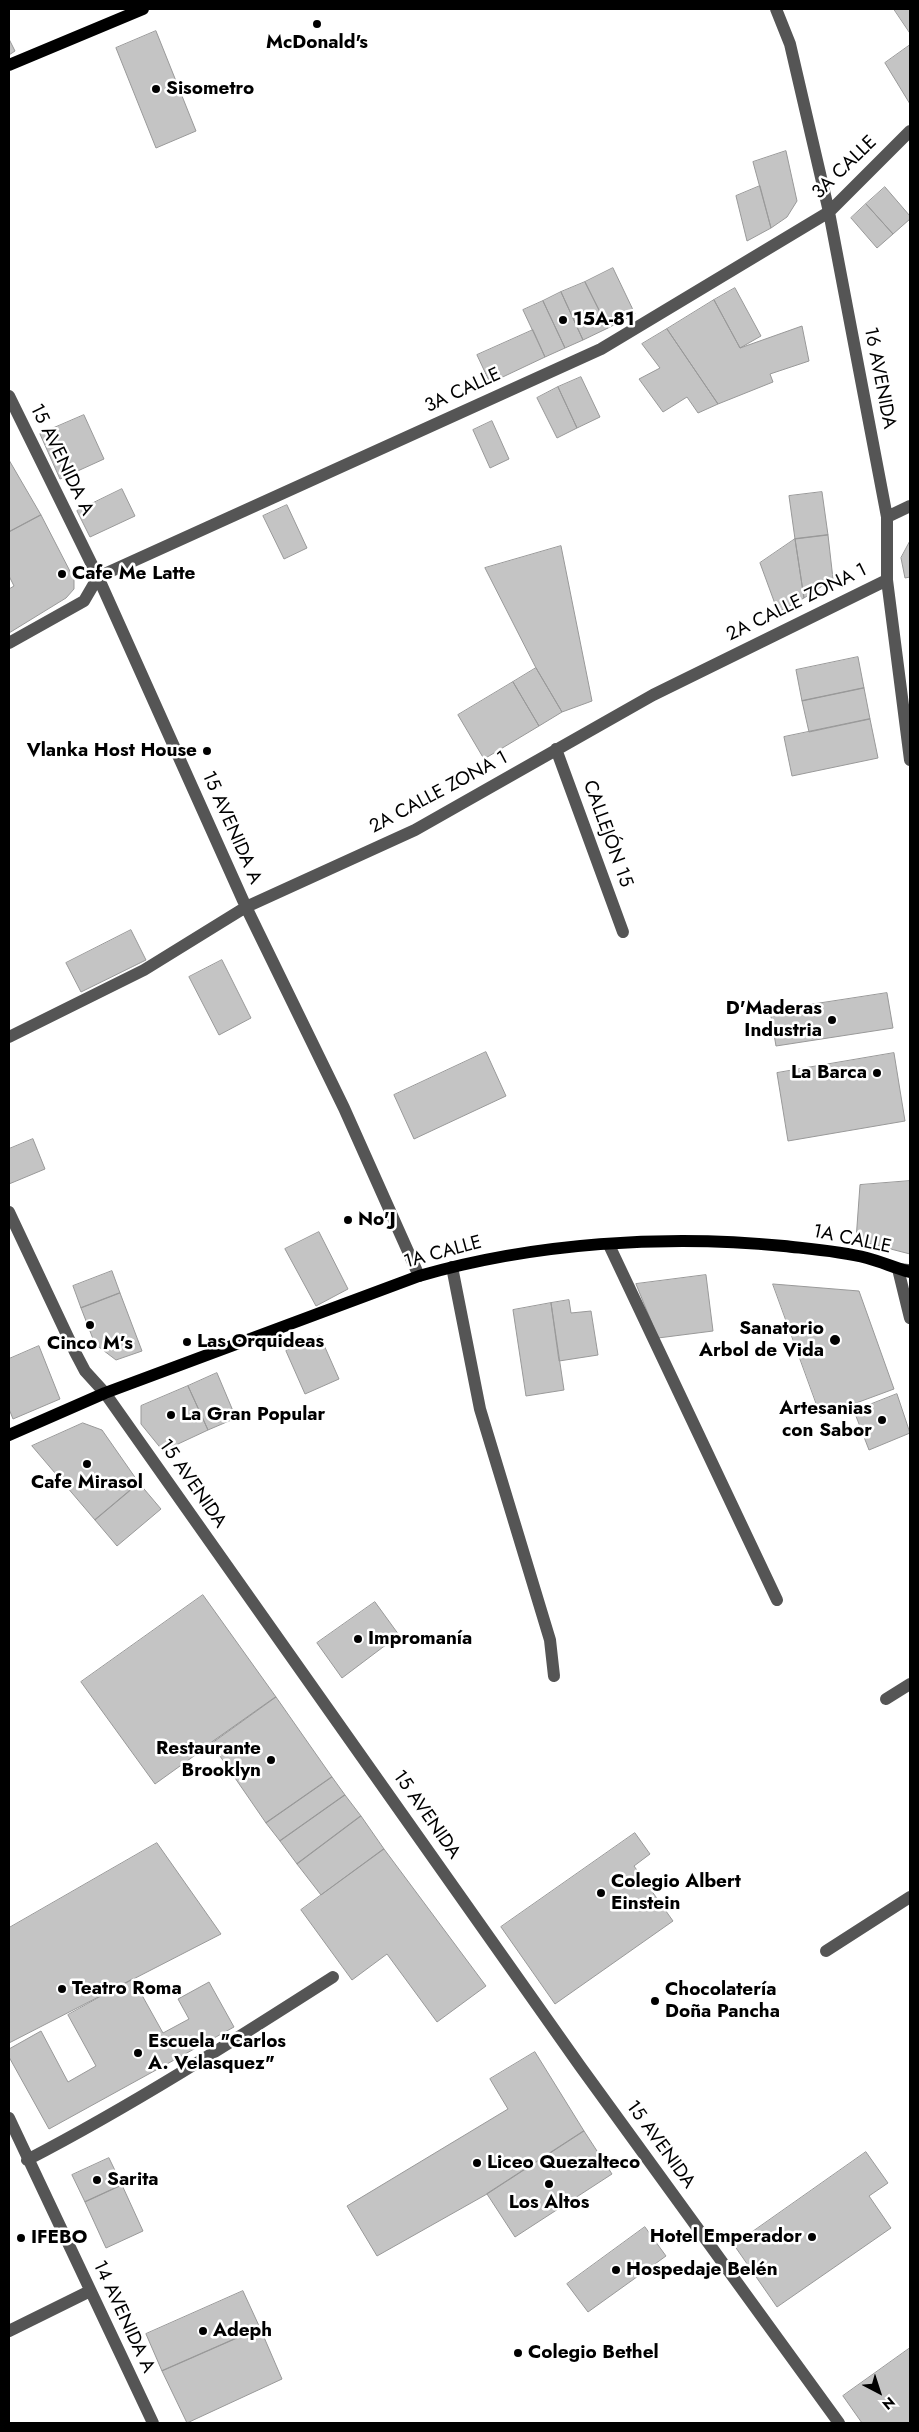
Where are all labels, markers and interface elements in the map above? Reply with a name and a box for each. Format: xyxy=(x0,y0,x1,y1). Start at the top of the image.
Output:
marker: McDonald's xyxy=(311,18,323,30)
place label: McDonald's xyxy=(266,32,368,54)
place label: Sisometro xyxy=(166,78,254,100)
marker: Sisometro xyxy=(150,83,162,95)
street label: 3A CALLE xyxy=(808,132,882,204)
place label: 15A-81 xyxy=(573,309,635,331)
marker: 15A-81 xyxy=(557,314,569,326)
street label: 16 AVENIDA xyxy=(858,325,900,431)
street label: 3A CALLE xyxy=(421,364,505,418)
street label: 15 AVENIDA A xyxy=(24,401,98,519)
street label: 2A CALLE ZONA 1 xyxy=(723,559,871,647)
place label: Cafe Me Latte xyxy=(72,563,195,585)
marker: Cafe Me Latte xyxy=(56,568,68,580)
place label: Vlanka Host House xyxy=(27,740,197,762)
marker: Vlanka Host House xyxy=(201,745,213,757)
street label: 2A CALLE ZONA 1 xyxy=(366,747,512,839)
street label: 15 AVENIDA A xyxy=(196,768,266,888)
street label: CALLEJÓN 15 xyxy=(577,777,637,891)
place label: D'Maderas Industria xyxy=(726,998,822,1042)
marker: D'Maderas Industria xyxy=(826,1014,838,1026)
place label: La Barca xyxy=(791,1062,867,1084)
marker: La Barca xyxy=(871,1067,883,1079)
place label: No'J xyxy=(358,1209,396,1231)
marker: No'J xyxy=(342,1214,354,1226)
street label: 1A CALLE xyxy=(811,1221,893,1259)
street label: 1A CALLE xyxy=(402,1232,484,1274)
place label: Sanatorio Arbol de Vida xyxy=(699,1318,824,1362)
marker: Cinco M’s xyxy=(84,1319,96,1331)
place label: Las Orquideas xyxy=(197,1331,324,1353)
place label: Cinco M’s xyxy=(47,1333,133,1355)
marker: Sanatorio Arbol de Vida xyxy=(828,1333,842,1347)
marker: Las Orquideas xyxy=(181,1336,193,1348)
place label: Artesanias con Sabor xyxy=(779,1398,872,1442)
place label: La Gran Popular xyxy=(181,1404,325,1426)
marker: La Gran Popular xyxy=(165,1409,177,1421)
marker: Artesanias con Sabor xyxy=(876,1414,888,1426)
street label: 15 AVENIDA xyxy=(153,1435,231,1533)
marker: Cafe Mirasol xyxy=(81,1458,93,1470)
place label: Cafe Mirasol xyxy=(31,1472,143,1494)
place label: Impromanía xyxy=(368,1628,472,1650)
marker: Impromanía xyxy=(352,1633,364,1645)
place label: Restaurante Brooklyn xyxy=(156,1738,261,1782)
marker: Restaurante Brooklyn xyxy=(265,1754,277,1766)
street label: 15 AVENIDA xyxy=(387,1766,465,1864)
place label: Colegio Albert Einstein xyxy=(611,1871,741,1915)
marker: Colegio Albert Einstein xyxy=(595,1887,607,1899)
place label: Teatro Roma xyxy=(72,1978,182,2000)
place label: Chocolatería Doña Pancha xyxy=(665,1979,780,2023)
marker: Teatro Roma xyxy=(56,1983,68,1995)
marker: Chocolatería Doña Pancha xyxy=(649,1995,661,2007)
place label: Escuela "Carlos A. Velasquez" xyxy=(148,2031,286,2075)
marker: Escuela "Carlos A. Velasquez" xyxy=(132,2047,144,2059)
street label: 15 AVENIDA xyxy=(621,2097,699,2193)
place label: Liceo Quezalteco xyxy=(487,2152,640,2174)
marker: Liceo Quezalteco xyxy=(471,2157,483,2169)
place label: Sarita xyxy=(107,2169,158,2191)
marker: Sarita xyxy=(91,2174,103,2186)
marker: Los Altos xyxy=(543,2178,555,2190)
place label: Los Altos xyxy=(509,2192,589,2214)
place label: Hotel Emperador xyxy=(650,2226,802,2248)
place label: IFEBO xyxy=(31,2227,87,2249)
marker: Hotel Emperador xyxy=(806,2231,818,2243)
marker: IFEBO xyxy=(15,2232,27,2244)
street label: 14 AVENIDA A xyxy=(87,2257,159,2377)
place label: Hospedaje Belén xyxy=(626,2259,778,2281)
marker: Hospedaje Belén xyxy=(610,2264,622,2276)
place label: Adeph xyxy=(213,2320,272,2342)
marker: Adeph xyxy=(197,2325,209,2337)
place label: Colegio Bethel xyxy=(528,2342,659,2364)
marker: Colegio Bethel xyxy=(512,2347,524,2359)
north arrow xyxy=(854,2367,904,2417)
text: N xyxy=(878,2392,899,2415)

